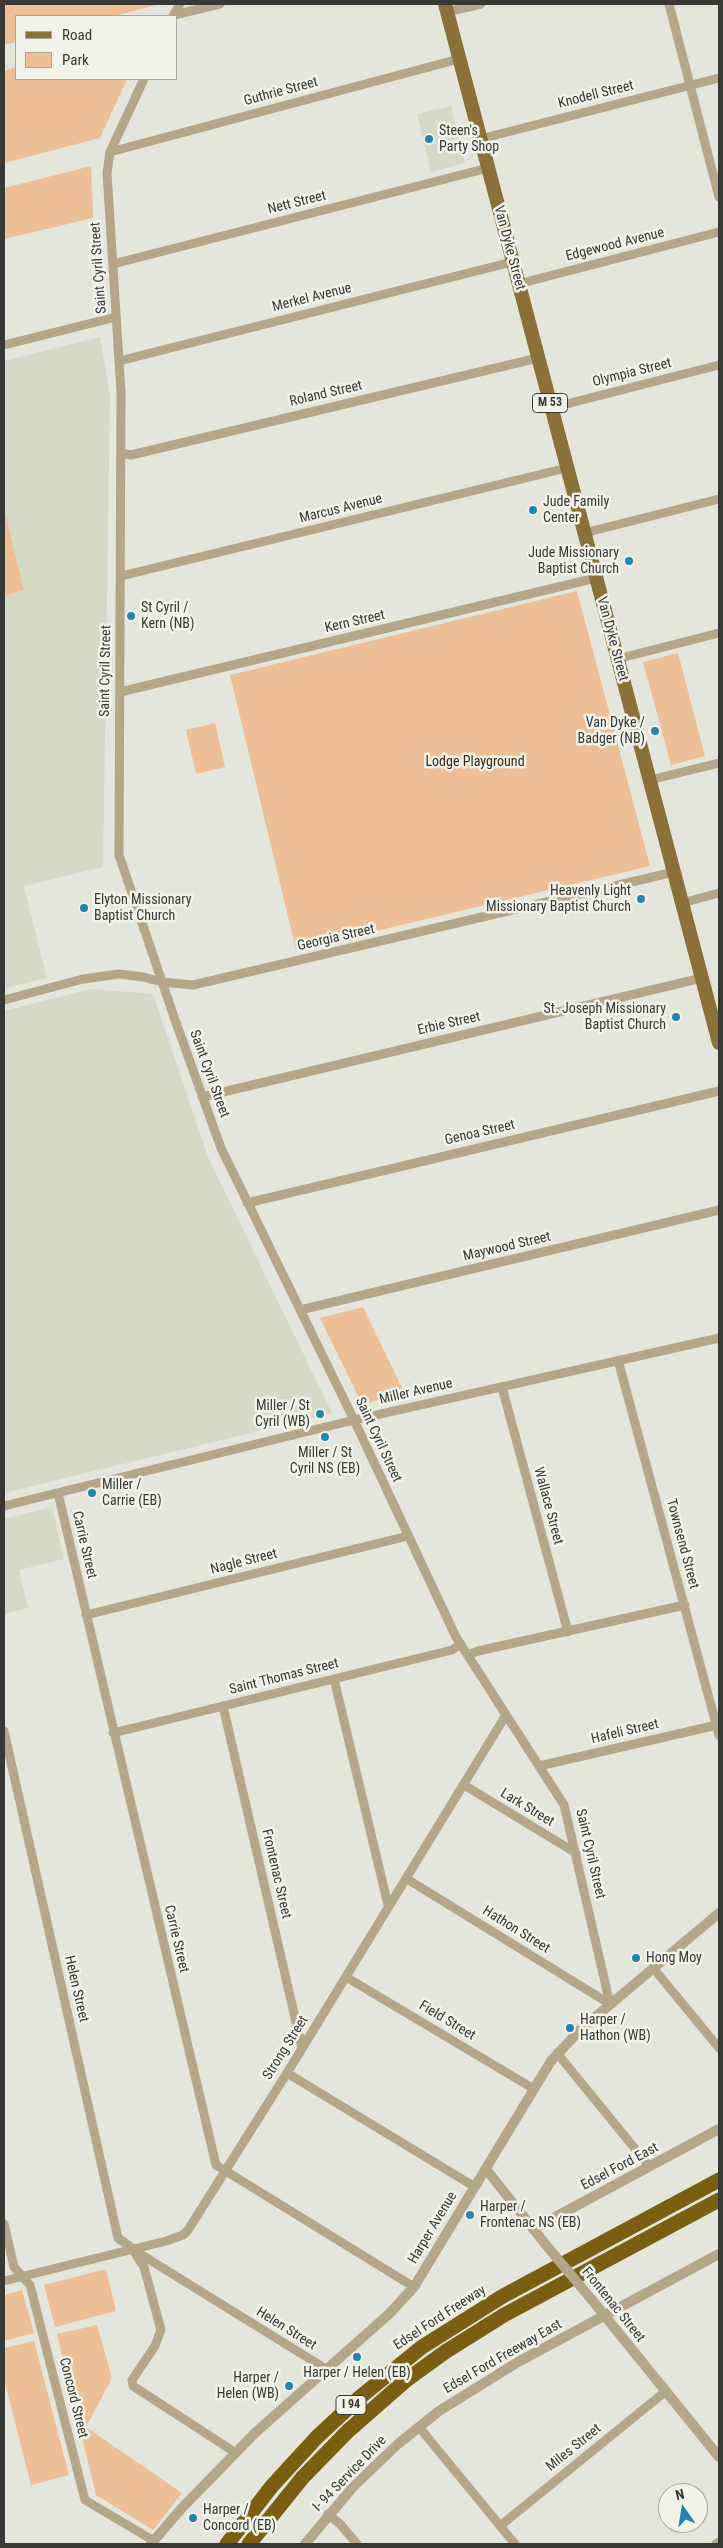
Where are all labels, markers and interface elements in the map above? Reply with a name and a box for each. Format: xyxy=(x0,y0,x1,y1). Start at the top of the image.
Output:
legend xyxy=(15,15,178,80)
text: Road xyxy=(62,26,92,44)
text: Park xyxy=(62,51,89,69)
street label: Guthrie Street xyxy=(242,74,320,110)
street label: Knodell Street xyxy=(556,78,636,112)
place label: Steen's Party Shop xyxy=(439,123,499,156)
marker: Steen's Party Shop xyxy=(423,133,435,145)
street label: Nett Street xyxy=(266,188,328,218)
street label: Van Dyke Street xyxy=(490,204,528,292)
street label: Saint Cyril Street xyxy=(87,222,111,314)
street label: Edgewood Avenue xyxy=(564,225,666,265)
street label: Merkel Avenue xyxy=(271,280,353,316)
street label: Olympia Street xyxy=(591,355,673,391)
street label: Roland Street xyxy=(288,377,364,411)
road number: M 53 xyxy=(532,393,568,412)
street label: Marcus Avenue xyxy=(298,491,384,527)
place label: Jude Family Center xyxy=(543,494,609,526)
marker: Jude Family Center xyxy=(527,504,539,516)
place label: Jude Missionary Baptist Church xyxy=(528,545,619,578)
marker: Jude Missionary Baptist Church xyxy=(623,555,635,567)
street label: Van Dyke Street xyxy=(593,595,631,683)
place label: St Cyril / Kern (NB) xyxy=(141,600,194,632)
street label: Kern Street xyxy=(323,607,387,637)
marker: St Cyril / Kern (NB) xyxy=(125,610,137,622)
street label: Saint Cyril Street xyxy=(97,625,115,717)
place label: Van Dyke / Badger (NB) xyxy=(578,715,645,748)
marker: Van Dyke / Badger (NB) xyxy=(649,725,661,737)
park label: Lodge Playground xyxy=(425,754,525,770)
place label: Heavenly Light Missionary Baptist Church xyxy=(486,883,631,916)
place label: Elyton Missionary Baptist Church xyxy=(94,892,192,924)
marker: Heavenly Light Missionary Baptist Church xyxy=(635,893,647,905)
marker: Elyton Missionary Baptist Church xyxy=(78,902,90,914)
street label: Georgia Street xyxy=(296,921,376,955)
place label: St. Joseph Missionary Baptist Church xyxy=(544,1001,666,1034)
street label: Erbie Street xyxy=(416,1009,482,1039)
marker: St. Joseph Missionary Baptist Church xyxy=(670,1011,682,1023)
street label: Saint Cyril Street xyxy=(185,1028,233,1120)
street label: Genoa Street xyxy=(443,1117,517,1149)
street label: Maywood Street xyxy=(462,1229,552,1265)
street label: Miller Avenue xyxy=(378,1375,454,1409)
street label: Saint Cyril Street xyxy=(351,1395,405,1485)
place label: Miller / St Cyril (WB) xyxy=(255,1398,310,1430)
marker: Miller / St Cyril (WB) xyxy=(314,1408,326,1420)
marker: Miller / St Cyril NS (EB) xyxy=(319,1431,331,1443)
place label: Miller / St Cyril NS (EB) xyxy=(290,1445,360,1478)
street label: Wallace Street xyxy=(530,1466,566,1546)
place label: Miller / Carrie (EB) xyxy=(102,1477,162,1510)
marker: Miller / Carrie (EB) xyxy=(86,1487,98,1499)
street label: Townsend Street xyxy=(662,1497,702,1591)
street label: Carrie Street xyxy=(68,1510,100,1580)
street label: Nagle Street xyxy=(209,1546,279,1578)
street label: Saint Thomas Street xyxy=(228,1655,340,1699)
street label: Hafeli Street xyxy=(590,1716,660,1748)
street label: Lark Street xyxy=(497,1785,557,1831)
street label: Saint Cyril Street xyxy=(571,1807,609,1901)
street label: Frontenac Street xyxy=(258,1828,294,1920)
street label: Hathon Street xyxy=(479,1903,553,1957)
street label: Carrie Street xyxy=(160,1904,192,1974)
place label: Hong Moy xyxy=(646,1950,702,1966)
marker: Hong Moy xyxy=(630,1952,642,1964)
street label: Helen Street xyxy=(60,1954,92,2024)
street label: Field Street xyxy=(416,1998,478,2044)
place label: Harper / Hathon (WB) xyxy=(580,2012,651,2044)
street label: Strong Street xyxy=(260,2013,312,2083)
marker: Harper / Hathon (WB) xyxy=(564,2022,576,2034)
street label: Edsel Ford East xyxy=(578,2140,662,2194)
street label: Harper Avenue xyxy=(405,2189,461,2267)
place label: Harper / Frontenac NS (EB) xyxy=(480,2199,581,2232)
marker: Harper / Frontenac NS (EB) xyxy=(464,2209,476,2221)
street label: Frontenac Street xyxy=(578,2264,648,2346)
street label: Edsel Ford Freeway xyxy=(391,2282,489,2354)
street label: Helen Street xyxy=(253,2304,319,2354)
street label: Edsel Ford Freeway East xyxy=(441,2316,565,2398)
marker: Harper / Helen (EB) xyxy=(351,2351,363,2363)
street label: Concord Street xyxy=(55,2356,91,2440)
place label: Harper / Helen (EB) xyxy=(303,2365,411,2381)
place label: Harper / Helen (WB) xyxy=(217,2370,279,2402)
marker: Harper / Helen (WB) xyxy=(283,2380,295,2392)
road number: I 94 xyxy=(336,2396,366,2414)
street label: Miles Street xyxy=(543,2421,605,2475)
street label: I- 94 Service Drive xyxy=(310,2433,390,2515)
north arrow xyxy=(658,2483,708,2533)
text: N xyxy=(674,2486,686,2503)
place label: Harper / Concord (EB) xyxy=(203,2502,276,2534)
marker: Harper / Concord (EB) xyxy=(187,2512,199,2524)

